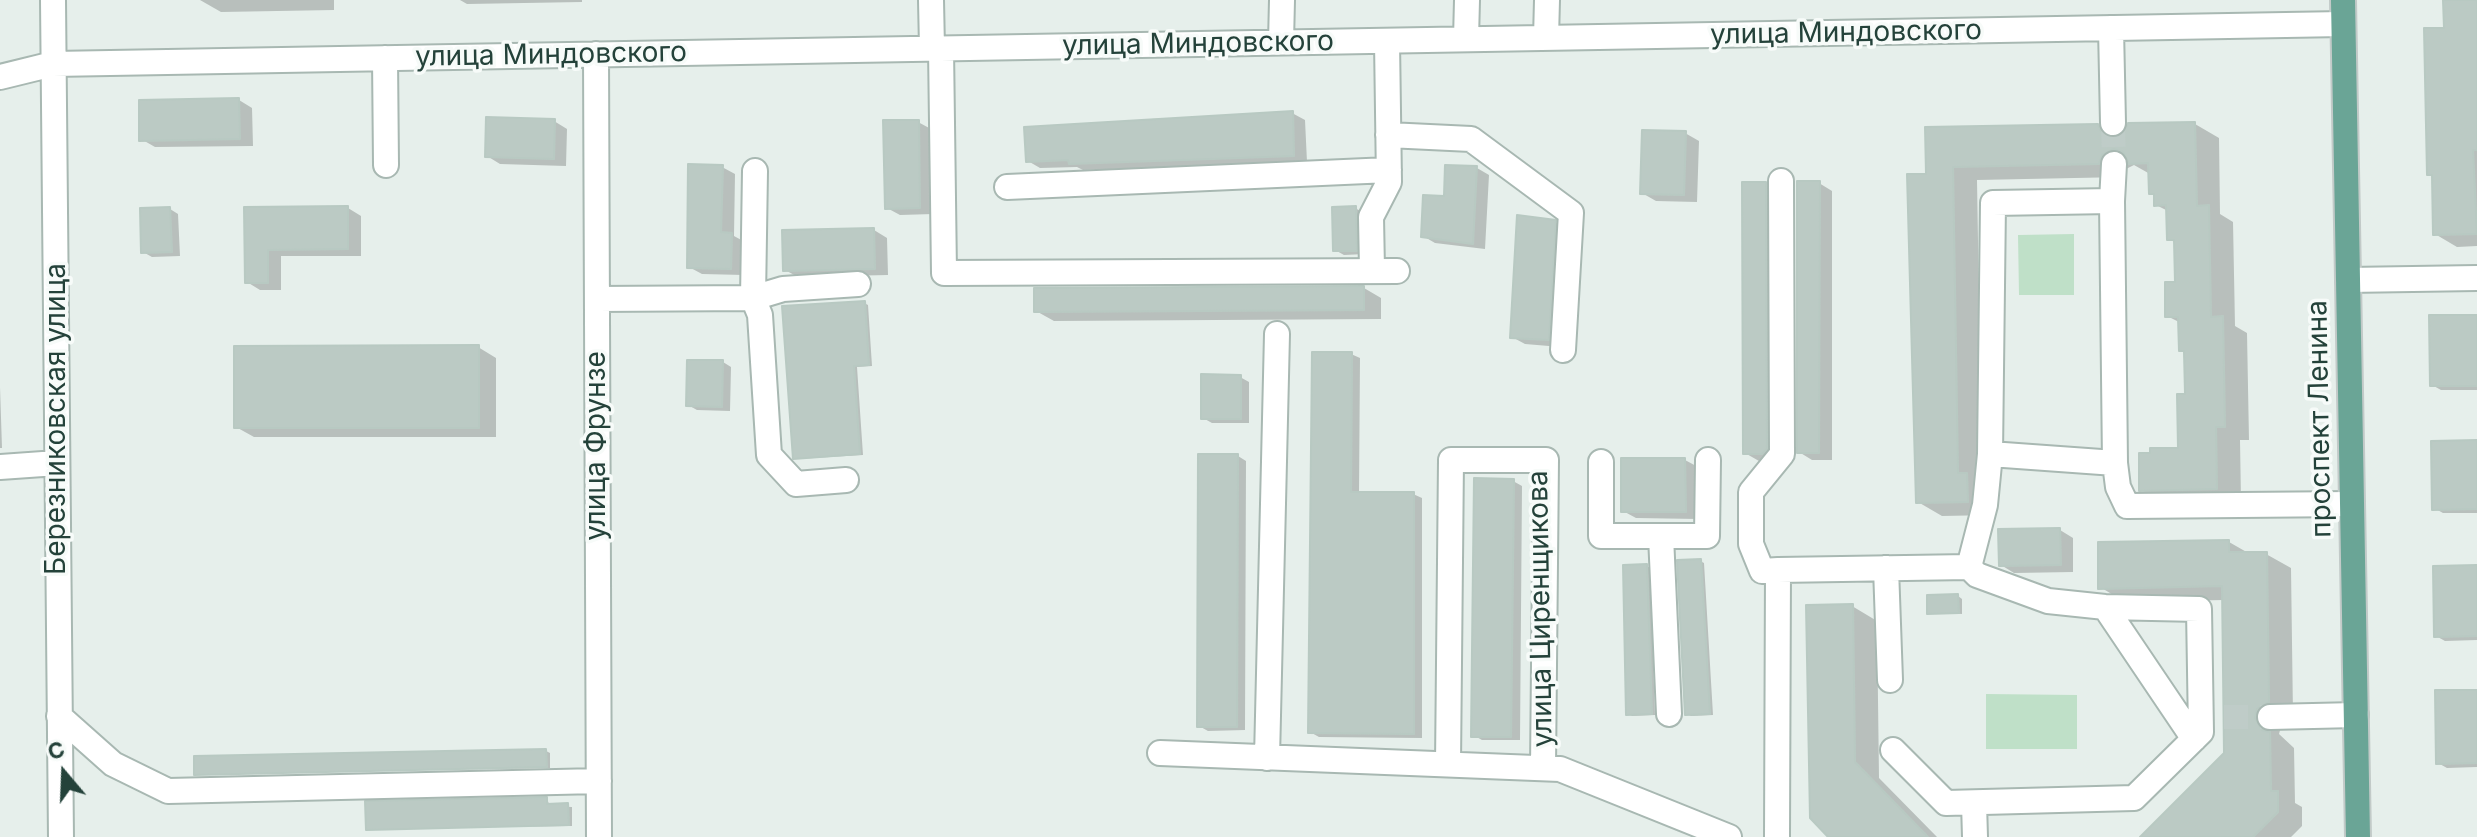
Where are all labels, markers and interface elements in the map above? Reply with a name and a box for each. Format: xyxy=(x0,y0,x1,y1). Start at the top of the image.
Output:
street label: улица Миндовского xyxy=(1710,14,1982,52)
street label: улица Миндовского xyxy=(1062,25,1334,63)
street label: улица Миндовского xyxy=(415,36,687,74)
street label: Березниковская улица xyxy=(40,263,74,575)
street label: проспект Ленина xyxy=(2301,300,2339,538)
street label: улица Фрунзе xyxy=(580,351,614,541)
street label: улица Циренщикова xyxy=(1522,470,1560,748)
north arrow xyxy=(24,733,104,813)
text: С xyxy=(44,735,68,765)

